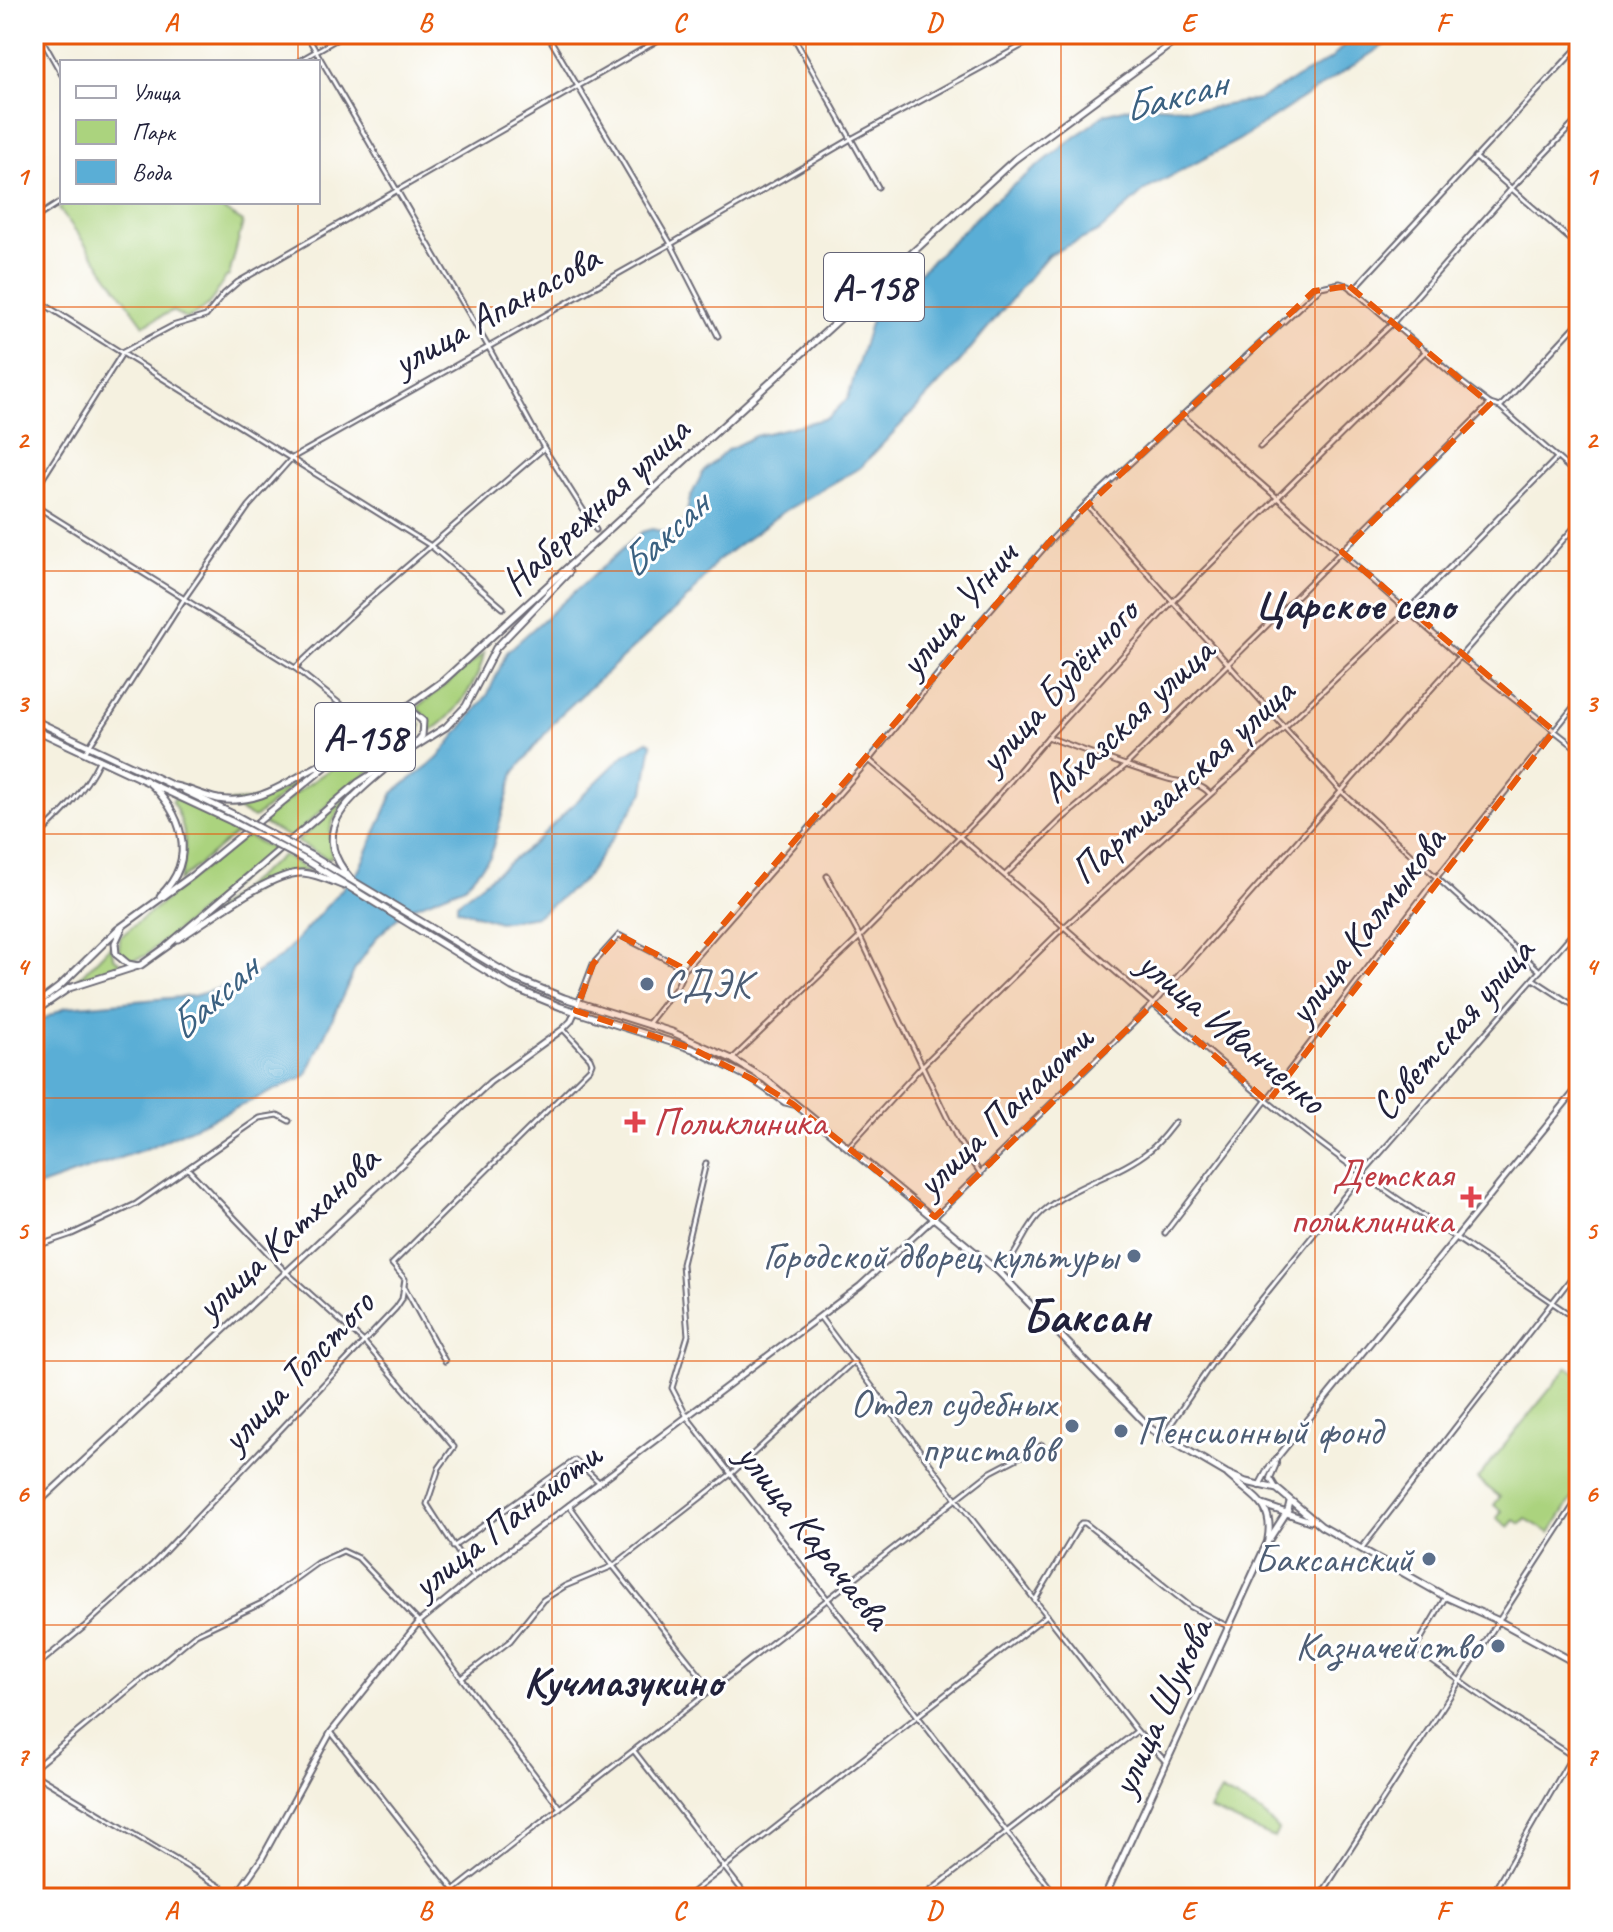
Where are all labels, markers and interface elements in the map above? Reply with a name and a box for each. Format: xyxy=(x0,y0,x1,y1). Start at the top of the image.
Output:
text: A xyxy=(164,6,179,39)
text: B xyxy=(418,6,434,39)
text: C xyxy=(673,6,689,39)
text: D xyxy=(926,6,944,39)
text: E xyxy=(1181,6,1199,39)
text: F xyxy=(1436,6,1454,39)
water label: Баксан xyxy=(1117,55,1238,135)
legend xyxy=(60,60,320,204)
text: Улица xyxy=(132,77,181,107)
text: Парк xyxy=(132,117,177,147)
text: Вода xyxy=(132,157,172,187)
text: 1 xyxy=(16,160,31,193)
text: 1 xyxy=(1585,160,1600,193)
street label: улица Апанасова xyxy=(382,231,611,388)
road number: А-158 xyxy=(824,253,924,321)
street label: Набережная улица xyxy=(490,404,702,606)
text: 2 xyxy=(16,423,30,456)
text: 2 xyxy=(1585,423,1599,456)
water label: Баксан xyxy=(608,476,725,590)
street label: улица Угнич xyxy=(886,529,1031,688)
district label: Царское село xyxy=(1255,579,1459,632)
street label: улица Будённого xyxy=(965,585,1152,785)
street label: Абхазская улица xyxy=(1030,624,1227,813)
street label: Партизанская улица xyxy=(1059,665,1307,895)
text: 3 xyxy=(16,687,30,720)
text: 3 xyxy=(1585,687,1599,720)
road number: А-158 xyxy=(315,703,415,771)
street label: улица Калмыкова xyxy=(1274,815,1458,1036)
street label: Советская улица xyxy=(1359,926,1547,1131)
street label: улица Иванченко xyxy=(1126,937,1338,1127)
water label: Баксан xyxy=(157,939,274,1053)
text: 4 xyxy=(16,950,31,983)
text: 4 xyxy=(1585,950,1600,983)
place label: СДЭК xyxy=(663,959,759,1009)
marker: СДЭК xyxy=(638,975,656,993)
street label: улица Панаиоти xyxy=(903,1013,1105,1209)
place label: Поликлиника xyxy=(653,1097,829,1147)
marker: Поликлиника xyxy=(624,1111,646,1133)
street label: улица Катханова xyxy=(183,1133,392,1333)
place label: Детская поликлиника xyxy=(1290,1149,1456,1245)
marker: Детская поликлиника xyxy=(1460,1186,1482,1208)
text: 5 xyxy=(16,1214,30,1247)
text: 5 xyxy=(1585,1214,1599,1247)
place label: Городской дворец культуры xyxy=(763,1231,1121,1281)
marker: Городской дворец культуры xyxy=(1125,1247,1143,1265)
street label: улица Толстого xyxy=(208,1278,386,1464)
district label: Баксан xyxy=(1022,1286,1153,1346)
place label: Отдел судебных приставов xyxy=(850,1378,1064,1474)
place label: Пенсионный фонд xyxy=(1137,1406,1386,1456)
marker: Отдел судебных приставов xyxy=(1063,1417,1081,1435)
marker: Пенсионный фонд xyxy=(1112,1422,1130,1440)
street label: улица Панаиоти xyxy=(400,1429,613,1611)
street label: улица Карачаева xyxy=(724,1431,904,1642)
text: 6 xyxy=(16,1477,30,1510)
text: 6 xyxy=(1585,1477,1599,1510)
place label: Баксанский xyxy=(1254,1534,1415,1584)
marker: Баксанский xyxy=(1420,1550,1438,1568)
street label: улица Шукова xyxy=(1097,1607,1225,1805)
place label: Казначейство xyxy=(1296,1621,1484,1671)
marker: Казначейство xyxy=(1489,1637,1507,1655)
district label: Кучмазукино xyxy=(524,1654,726,1709)
text: 7 xyxy=(16,1740,30,1773)
text: 7 xyxy=(1585,1740,1599,1773)
text: A xyxy=(164,1894,179,1927)
text: B xyxy=(418,1894,434,1927)
text: C xyxy=(673,1894,689,1927)
text: D xyxy=(926,1894,944,1927)
text: E xyxy=(1181,1894,1199,1927)
text: F xyxy=(1436,1894,1454,1927)

